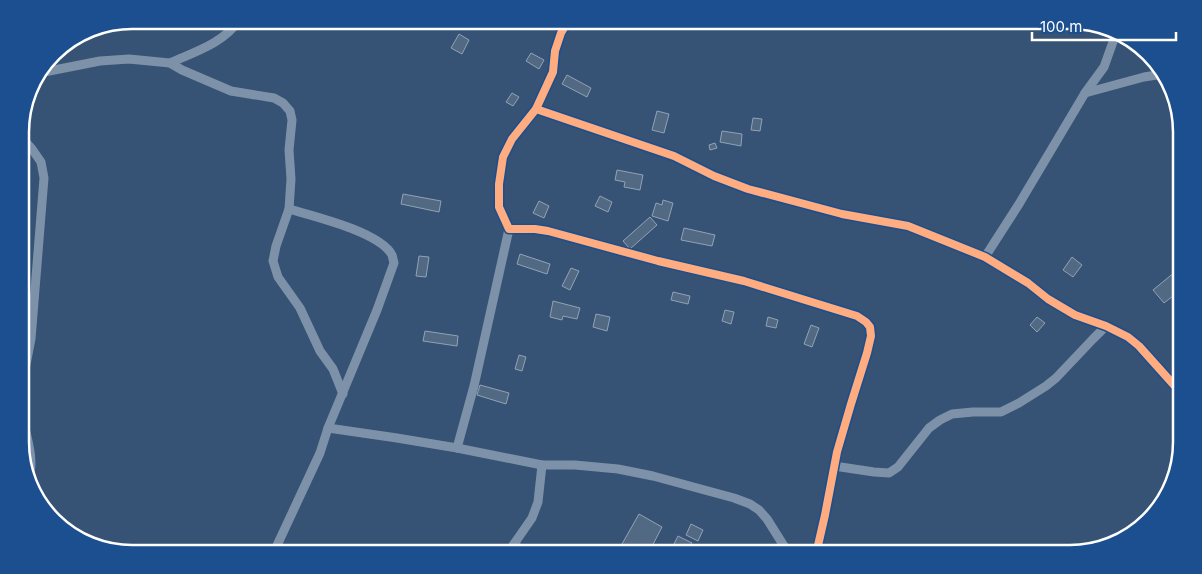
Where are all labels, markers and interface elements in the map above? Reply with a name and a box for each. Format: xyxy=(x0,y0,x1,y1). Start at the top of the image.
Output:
scale bar xyxy=(1032,10,1176,42)
text: 100 m xyxy=(1040,17,1082,36)

